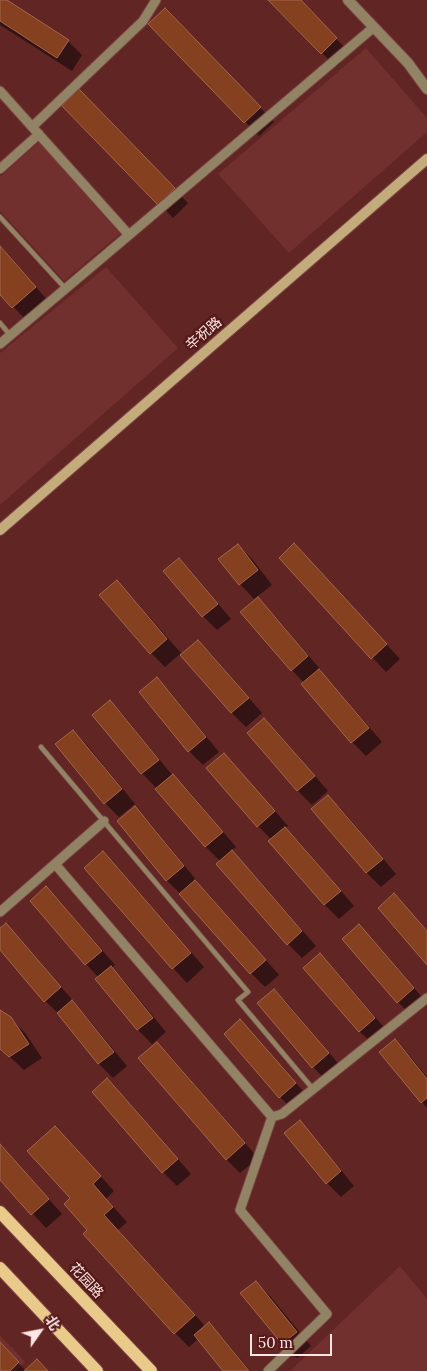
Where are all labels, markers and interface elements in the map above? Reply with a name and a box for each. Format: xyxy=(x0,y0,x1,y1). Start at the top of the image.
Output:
street label: 辛祝路 xyxy=(183,314,225,354)
street label: 花园路 xyxy=(66,1260,106,1302)
north arrow xyxy=(15,1306,65,1356)
text: 北 xyxy=(41,1312,64,1334)
scale bar xyxy=(252,1324,334,1356)
text: 50 m xyxy=(258,1333,293,1352)

